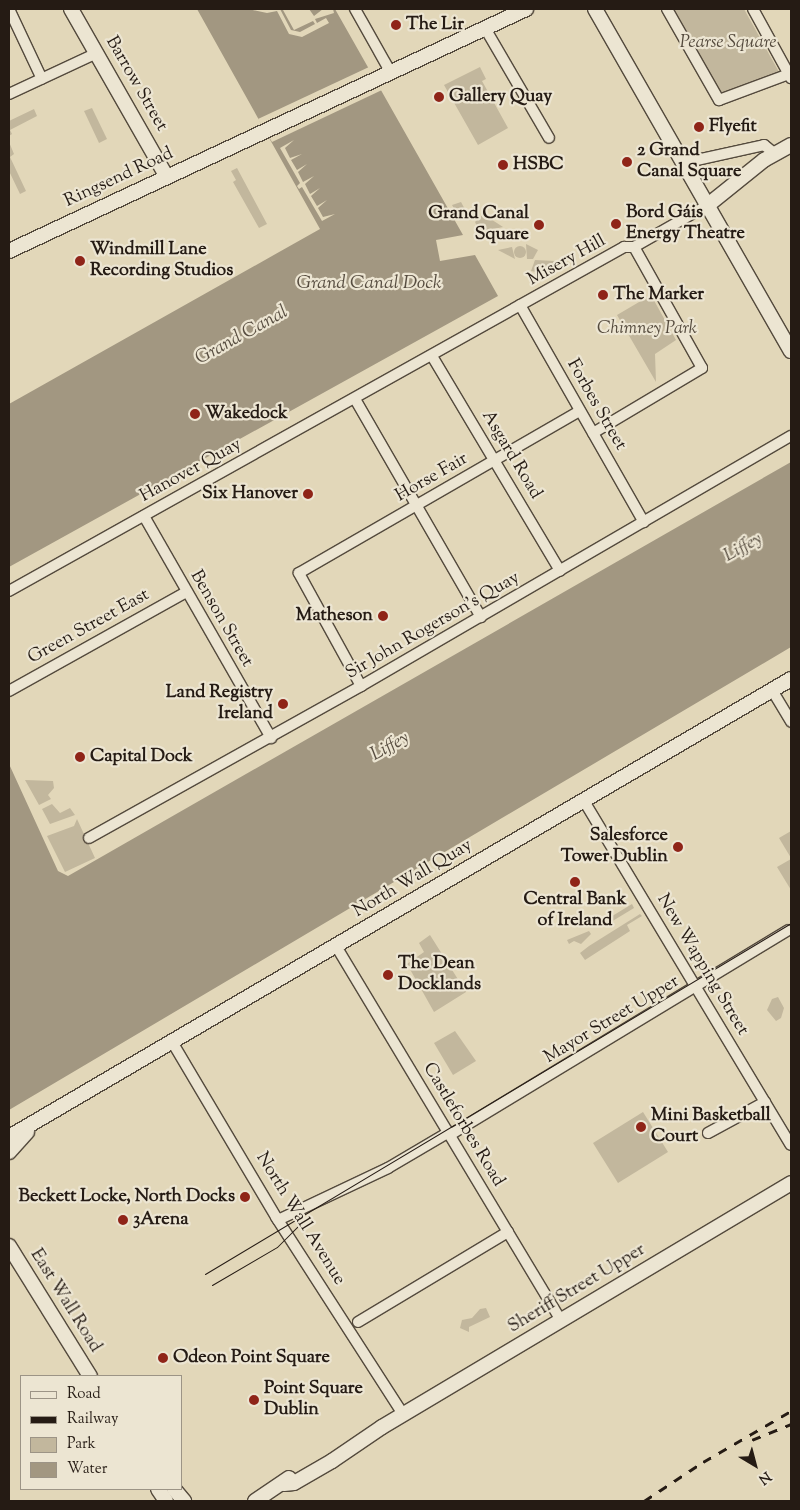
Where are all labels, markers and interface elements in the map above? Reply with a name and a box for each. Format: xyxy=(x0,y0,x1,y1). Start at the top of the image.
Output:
place label: The Lir xyxy=(406,14,464,36)
marker: The Lir xyxy=(390,19,402,31)
park label: Pearse Square xyxy=(680,32,776,54)
street label: Barrow Street xyxy=(100,33,172,135)
place label: Gallery Quay xyxy=(449,86,552,108)
marker: Gallery Quay xyxy=(433,91,445,103)
place label: Flyefit xyxy=(709,116,757,138)
marker: Flyefit xyxy=(693,121,705,133)
place label: 2 Grand Canal Square xyxy=(637,141,742,183)
street label: Ringsend Road xyxy=(61,143,177,213)
place label: HSBC xyxy=(513,154,564,176)
marker: 2 Grand Canal Square xyxy=(621,156,633,168)
marker: HSBC xyxy=(497,159,509,171)
place label: Bord Gáis Energy Theatre xyxy=(626,203,745,245)
place label: Grand Canal Square xyxy=(428,204,529,246)
marker: Bord Gáis Energy Theatre xyxy=(610,218,622,230)
marker: Grand Canal Square xyxy=(533,219,545,231)
street label: Misery Hill xyxy=(524,231,610,291)
place label: Windmill Lane Recording Studios xyxy=(90,240,233,282)
marker: Windmill Lane Recording Studios xyxy=(74,255,86,267)
water label: Grand Canal Dock xyxy=(297,273,441,295)
place label: The Marker xyxy=(613,284,704,306)
marker: The Marker xyxy=(597,289,609,301)
water label: Grand Canal xyxy=(192,301,292,371)
park label: Chimney Park xyxy=(597,318,697,340)
street label: Forbes Street xyxy=(561,356,631,454)
place label: Wakedock xyxy=(205,403,288,425)
street label: Asgard Road xyxy=(476,407,546,503)
marker: Wakedock xyxy=(189,408,201,420)
street label: Hanover Quay xyxy=(136,434,246,508)
street label: Horse Fair xyxy=(392,449,472,507)
place label: Six Hanover xyxy=(202,483,298,505)
marker: Six Hanover xyxy=(302,488,314,500)
water label: Liffey xyxy=(720,528,766,568)
street label: Benson Street xyxy=(185,567,257,671)
street label: Sir John Rogerson's Quay xyxy=(342,567,524,685)
street label: Green Street East xyxy=(25,585,153,669)
place label: Matheson xyxy=(296,605,373,627)
marker: Matheson xyxy=(377,610,389,622)
place label: Land Registry Ireland xyxy=(166,683,273,726)
marker: Land Registry Ireland xyxy=(277,698,289,710)
water label: Liffey xyxy=(367,727,413,767)
place label: Capital Dock xyxy=(90,746,193,768)
marker: Capital Dock xyxy=(74,751,86,763)
place label: Salesforce Tower Dublin xyxy=(561,826,668,869)
street label: North Wall Quay xyxy=(350,835,476,923)
marker: Salesforce Tower Dublin xyxy=(672,841,684,853)
marker: Central Bank of Ireland xyxy=(569,876,581,888)
place label: Central Bank of Ireland xyxy=(524,890,626,932)
street label: New Wapping Street xyxy=(651,890,753,1040)
place label: The Dean Docklands xyxy=(398,954,481,996)
marker: The Dean Docklands xyxy=(382,969,394,981)
street label: Mayor Street Upper xyxy=(541,971,683,1069)
street label: Castleforbes Road xyxy=(417,1059,509,1191)
place label: Mini Basketball Court xyxy=(651,1106,771,1148)
marker: Mini Basketball Court xyxy=(635,1121,647,1133)
street label: North Wall Avenue xyxy=(250,1149,350,1289)
place label: Beckett Locke, North Docks xyxy=(19,1186,235,1208)
marker: Beckett Locke, North Docks xyxy=(239,1191,251,1203)
place label: 3Arena xyxy=(133,1209,189,1231)
marker: 3Arena xyxy=(117,1214,129,1226)
street label: Sheriff Street Upper xyxy=(505,1240,649,1338)
street label: East Wall Road xyxy=(25,1245,105,1357)
place label: Odeon Point Square xyxy=(173,1347,330,1369)
marker: Odeon Point Square xyxy=(157,1352,169,1364)
legend xyxy=(20,1375,182,1490)
place label: Point Square Dublin xyxy=(264,1379,363,1422)
text: Road xyxy=(67,1384,101,1405)
marker: Point Square Dublin xyxy=(248,1394,260,1406)
text: Railway xyxy=(67,1409,118,1430)
text: Park xyxy=(67,1434,96,1455)
north arrow xyxy=(730,1440,780,1490)
text: Water xyxy=(67,1459,107,1480)
text: N xyxy=(754,1466,775,1488)

